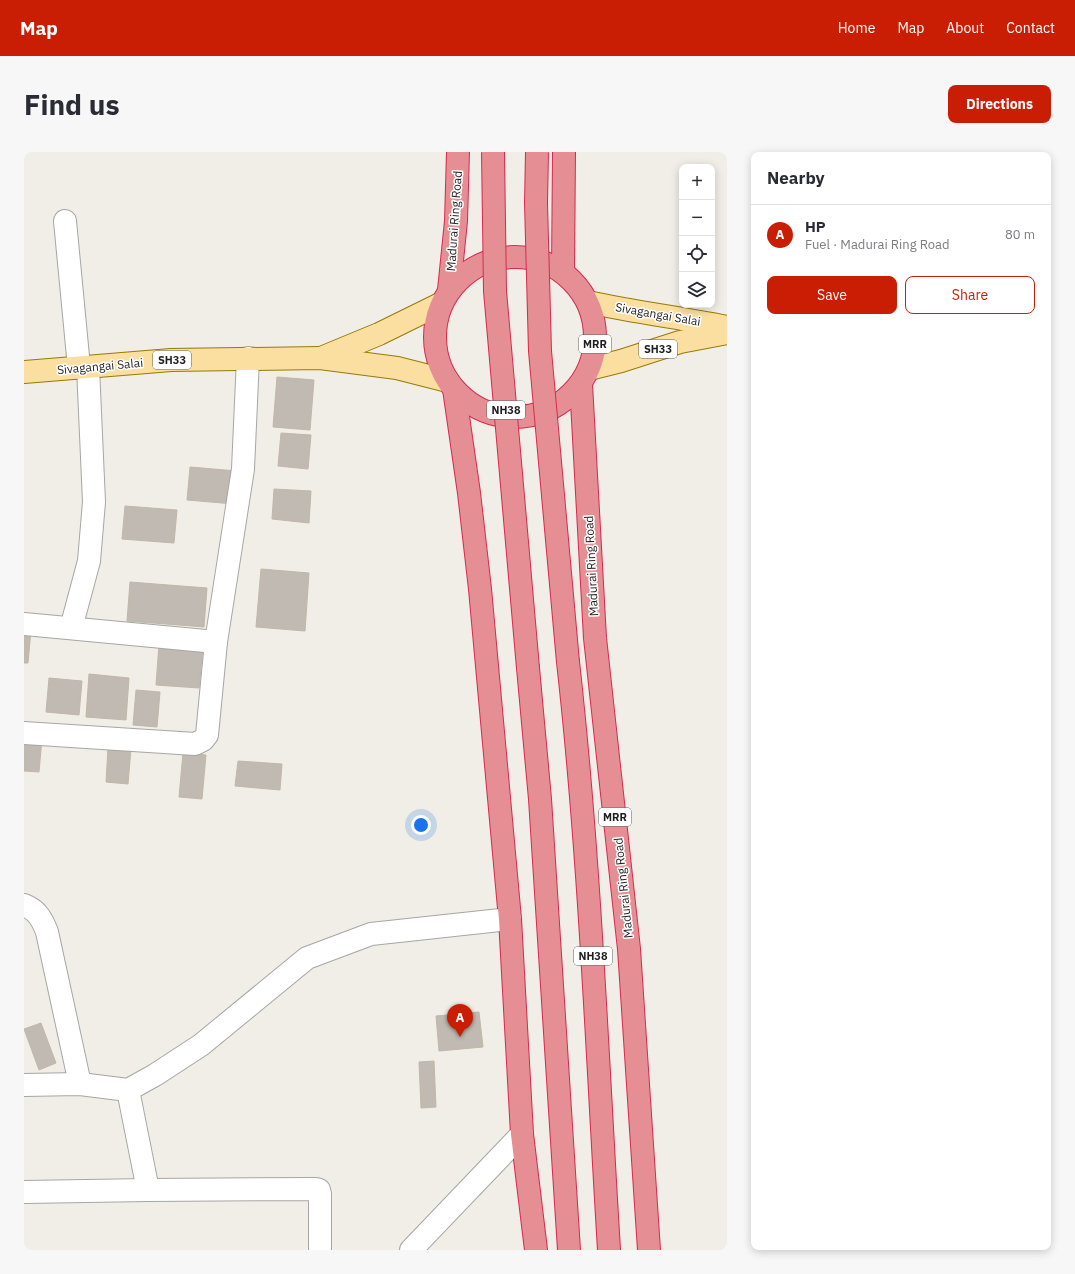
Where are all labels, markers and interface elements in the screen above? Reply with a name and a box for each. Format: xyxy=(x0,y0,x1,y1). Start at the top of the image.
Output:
text: Map xyxy=(20,16,58,40)
text: Home xyxy=(838,19,875,37)
text: Map xyxy=(897,19,924,37)
text: About xyxy=(946,19,984,37)
text: Contact xyxy=(1006,19,1055,37)
button: Directions xyxy=(948,85,1051,123)
text: Find us xyxy=(24,86,120,123)
map controls xyxy=(679,164,715,308)
button: + xyxy=(679,164,715,200)
text: Nearby xyxy=(767,167,825,189)
street label: Madurai Ring Road xyxy=(443,170,465,272)
button: − xyxy=(679,200,715,236)
text: HP xyxy=(805,217,826,236)
text: A xyxy=(776,226,784,243)
text: 80 m xyxy=(1005,226,1035,243)
button: locate xyxy=(679,236,715,272)
text: Fuel · Madurai Ring Road xyxy=(805,236,950,253)
button: layers xyxy=(679,272,715,308)
button: Save xyxy=(767,276,897,314)
button: Share xyxy=(905,276,1035,314)
street label: Sivagangai Salai xyxy=(614,299,702,329)
road number: MRR xyxy=(579,335,611,353)
road number: SH33 xyxy=(639,340,677,358)
road number: SH33 xyxy=(153,351,191,369)
street label: Sivagangai Salai xyxy=(56,355,144,377)
road number: NH38 xyxy=(487,401,525,419)
street label: Madurai Ring Road xyxy=(581,515,601,617)
road number: MRR xyxy=(599,808,631,826)
your location xyxy=(411,815,431,835)
street label: Madurai Ring Road xyxy=(610,837,636,939)
road number: NH38 xyxy=(574,947,612,965)
pin: A xyxy=(447,1004,473,1037)

